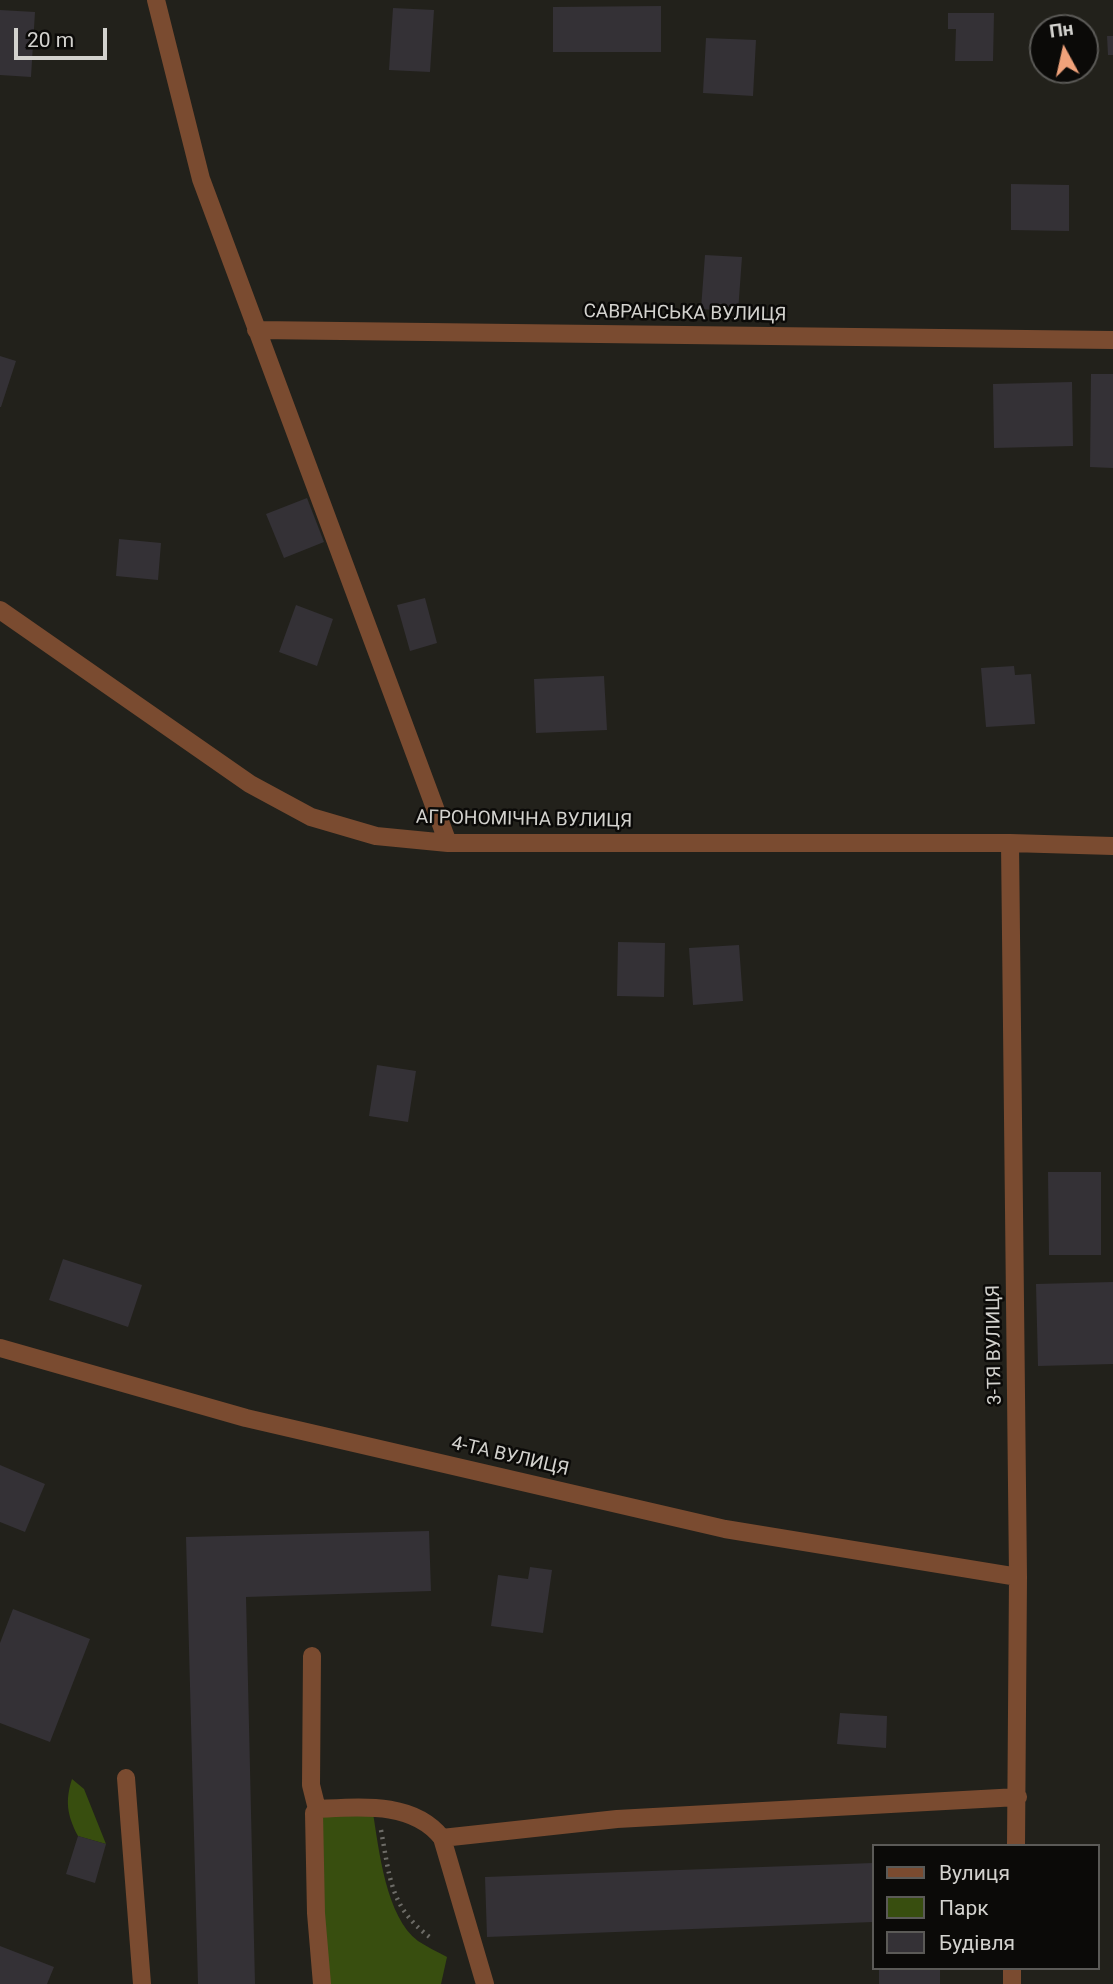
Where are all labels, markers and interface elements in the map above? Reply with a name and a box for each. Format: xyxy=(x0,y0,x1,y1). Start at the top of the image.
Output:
scale bar xyxy=(18,14,110,58)
north arrow xyxy=(1029,14,1099,84)
text: Пн xyxy=(1048,17,1075,43)
text: 20 m xyxy=(27,28,74,52)
street label: САВРАНСЬКА ВУЛИЦЯ xyxy=(583,301,787,327)
street label: АГРОНОМІЧНА ВУЛИЦЯ xyxy=(416,807,632,833)
street label: 3-ТЯ ВУЛИЦЯ xyxy=(983,1285,1007,1405)
street label: 4-ТА ВУЛИЦЯ xyxy=(449,1432,571,1482)
legend xyxy=(872,1844,1099,1970)
text: Вулиця xyxy=(939,1861,1010,1885)
text: Парк xyxy=(939,1896,989,1920)
text: Будівля xyxy=(939,1931,1015,1955)

